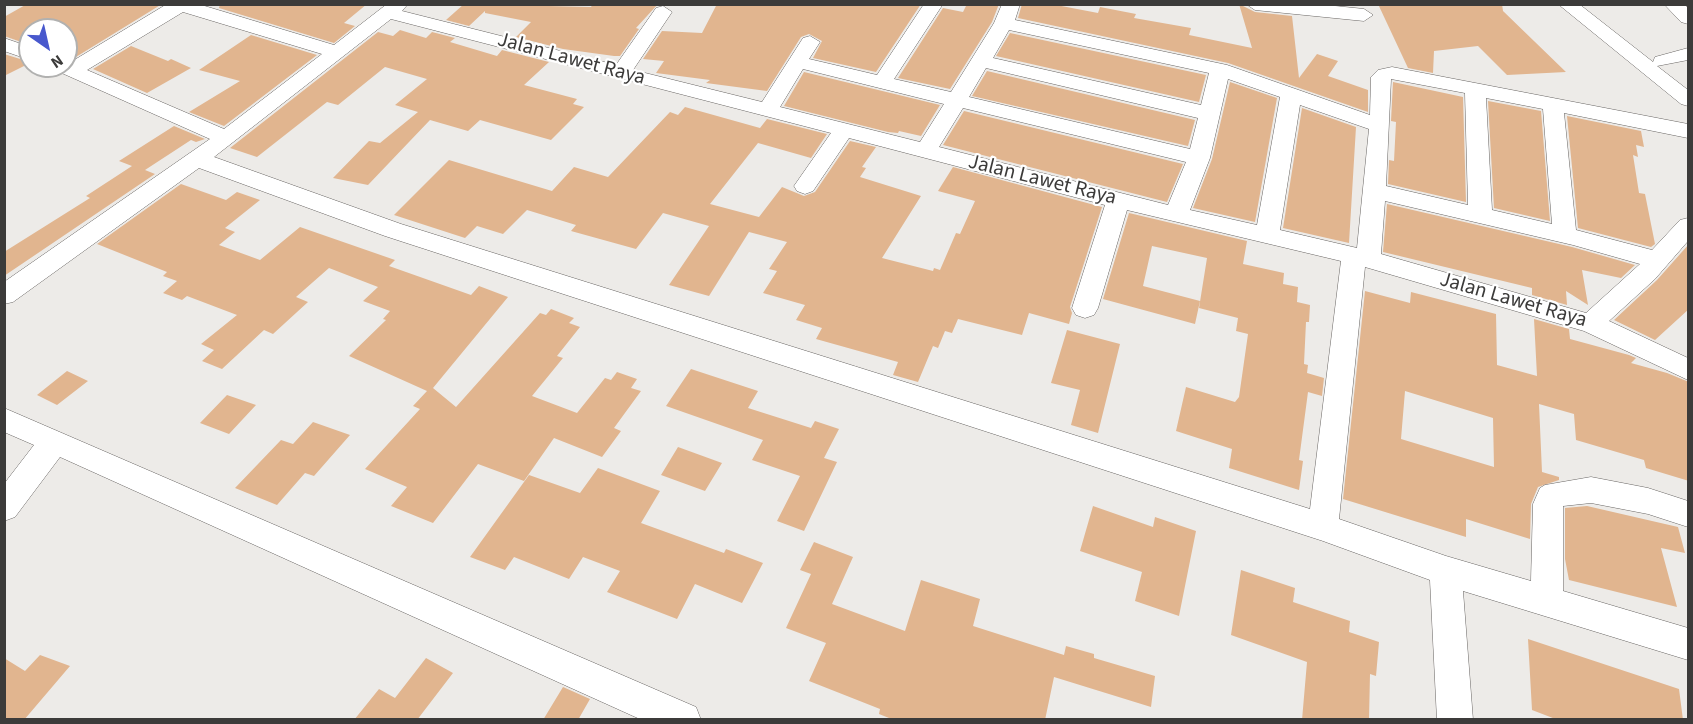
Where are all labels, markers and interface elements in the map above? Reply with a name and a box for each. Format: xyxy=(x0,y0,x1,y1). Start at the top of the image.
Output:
north arrow xyxy=(18,18,78,78)
street label: Jalan Lawet Raya xyxy=(494,28,648,92)
text: N xyxy=(46,49,68,73)
street label: Jalan Lawet Raya xyxy=(965,150,1119,212)
street label: Jalan Lawet Raya xyxy=(1436,268,1590,334)

